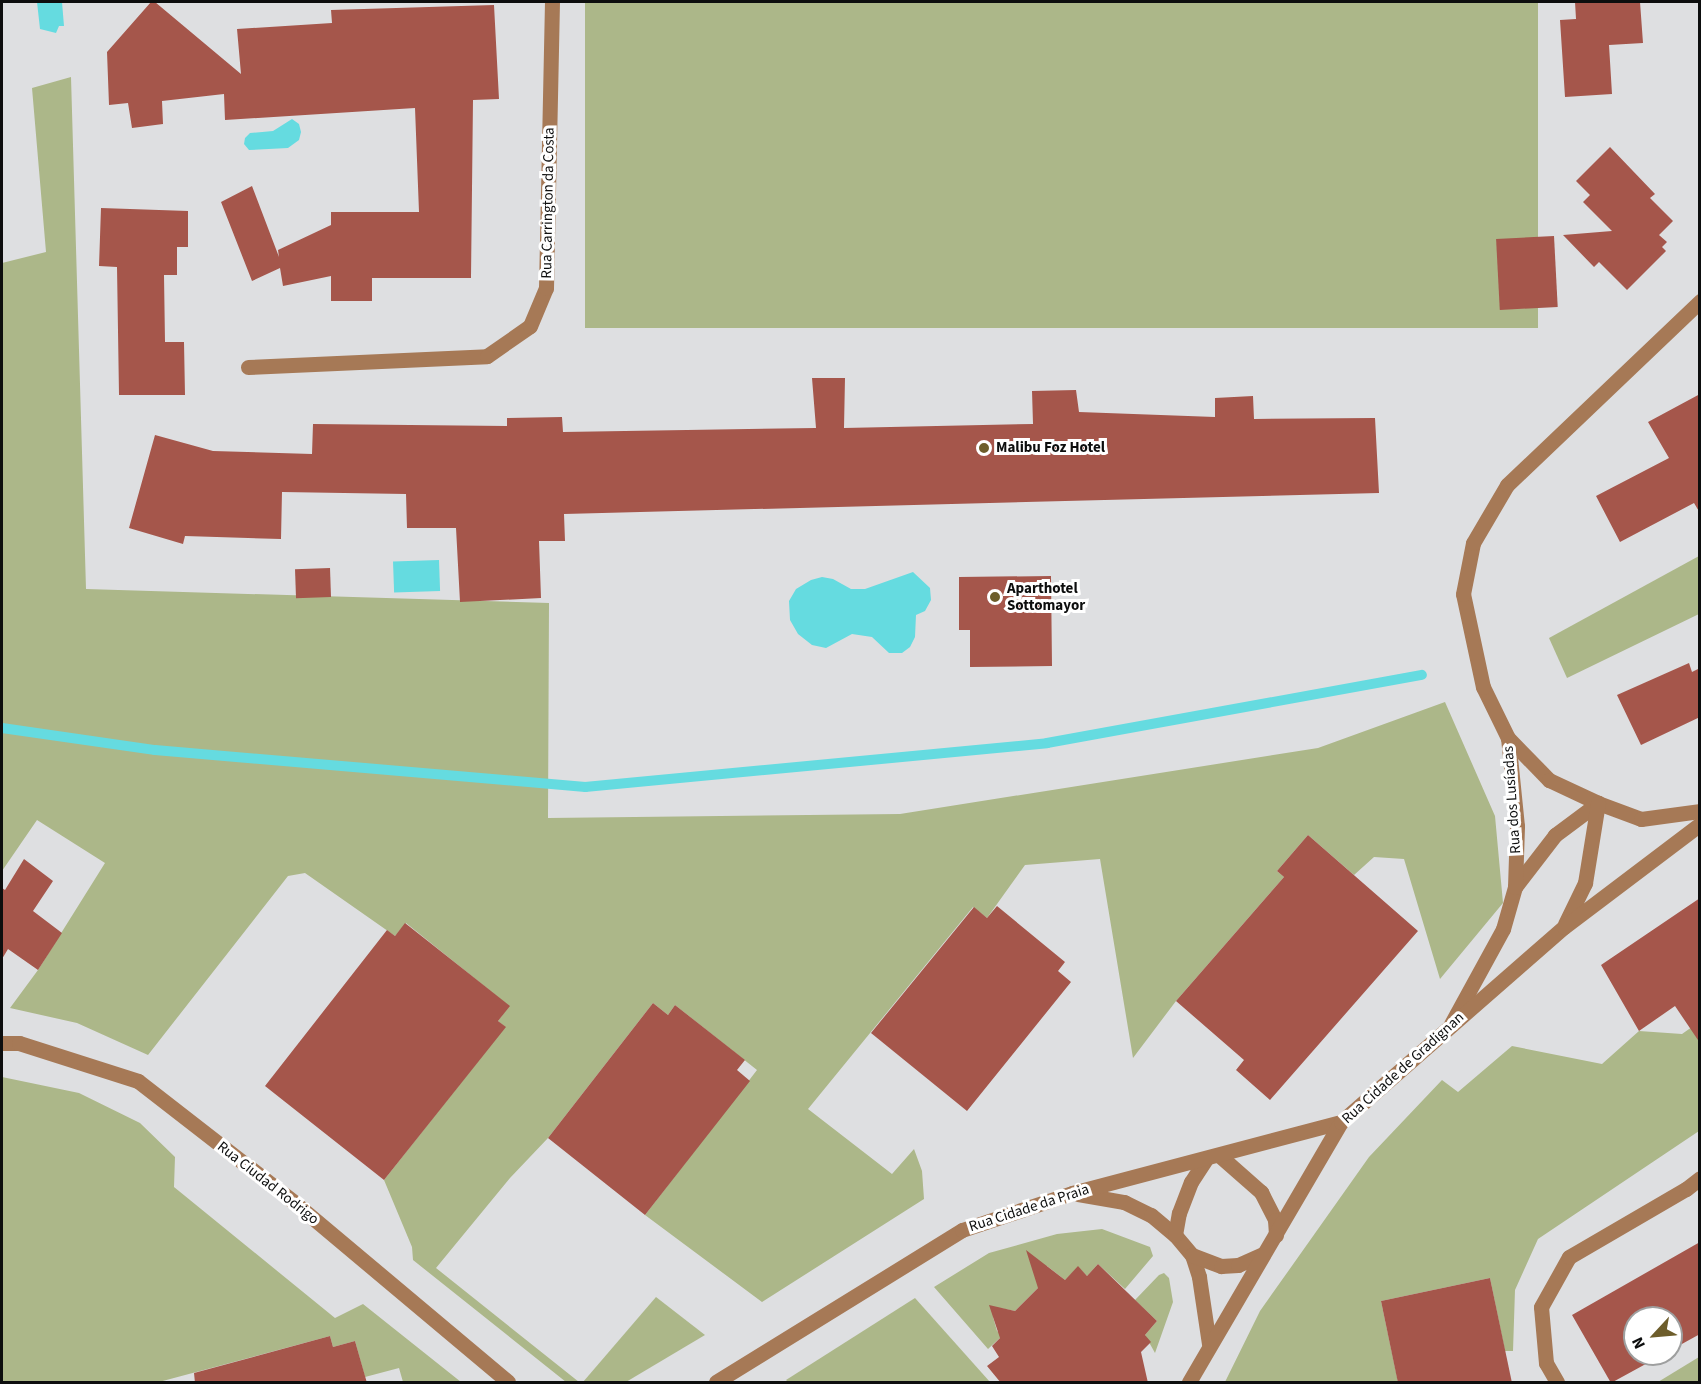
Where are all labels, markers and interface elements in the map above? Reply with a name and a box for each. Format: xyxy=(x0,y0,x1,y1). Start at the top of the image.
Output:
street label: Rua Carrington da Costa xyxy=(538,127,558,279)
place label: Malibu Foz Hotel xyxy=(996,439,1105,457)
marker: Malibu Foz Hotel xyxy=(977,441,991,455)
place label: Aparthotel Sottomayor xyxy=(1007,579,1085,614)
marker: Aparthotel Sottomayor xyxy=(988,590,1002,604)
street label: Rua dos Lusíadas xyxy=(1499,746,1525,854)
street label: Rua Cidade de Gradignan xyxy=(1338,1008,1468,1128)
street label: Rua Ciudad Rodrigo xyxy=(214,1138,322,1228)
street label: Rua Cidade da Praia xyxy=(967,1180,1091,1236)
north arrow xyxy=(1623,1306,1683,1366)
text: N xyxy=(1626,1333,1651,1353)

